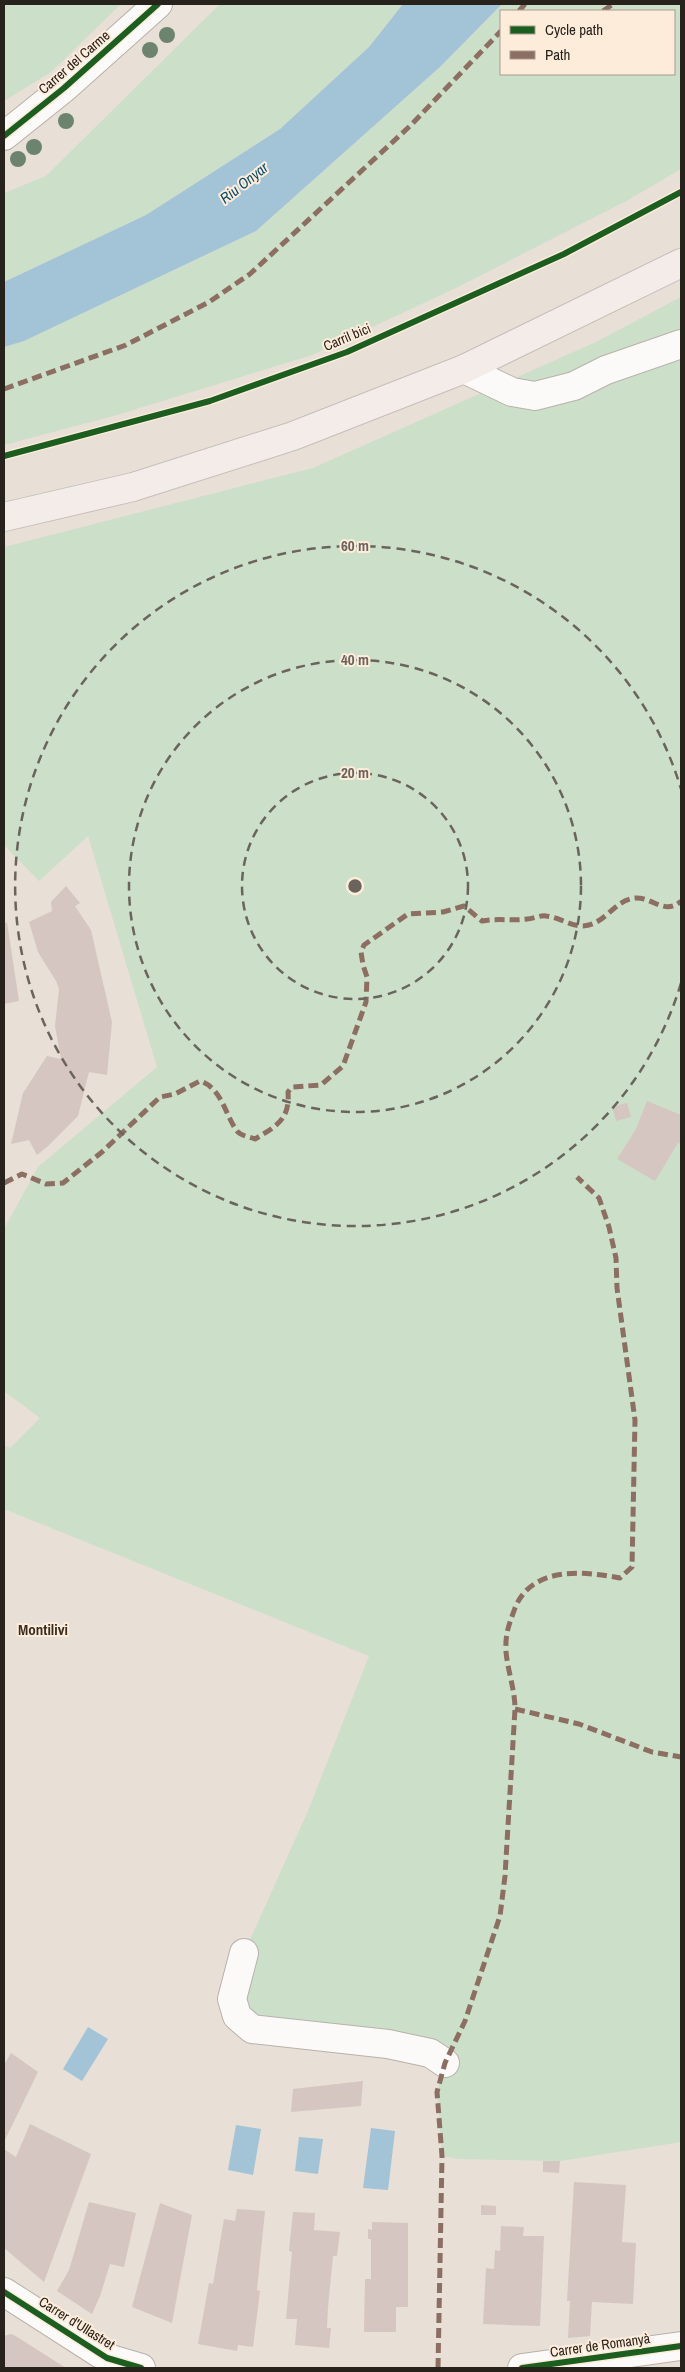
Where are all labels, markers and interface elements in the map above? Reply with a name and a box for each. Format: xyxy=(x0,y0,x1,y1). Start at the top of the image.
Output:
legend xyxy=(500,10,675,75)
text: Cycle path xyxy=(545,19,603,40)
street label: Carrer del Carme xyxy=(35,26,113,98)
text: Path xyxy=(545,44,570,65)
water label: Riu Onyar xyxy=(215,157,273,208)
street label: Carril bici xyxy=(321,319,373,355)
text: 60 m xyxy=(341,535,369,556)
text: 40 m xyxy=(341,649,369,670)
text: 20 m xyxy=(341,762,369,783)
centre of rings xyxy=(346,877,364,895)
district label: Montilivi xyxy=(18,1619,68,1640)
street label: Carrer d'Ullastret xyxy=(36,2292,118,2354)
street label: Carrer de Romanyà xyxy=(549,2329,652,2361)

